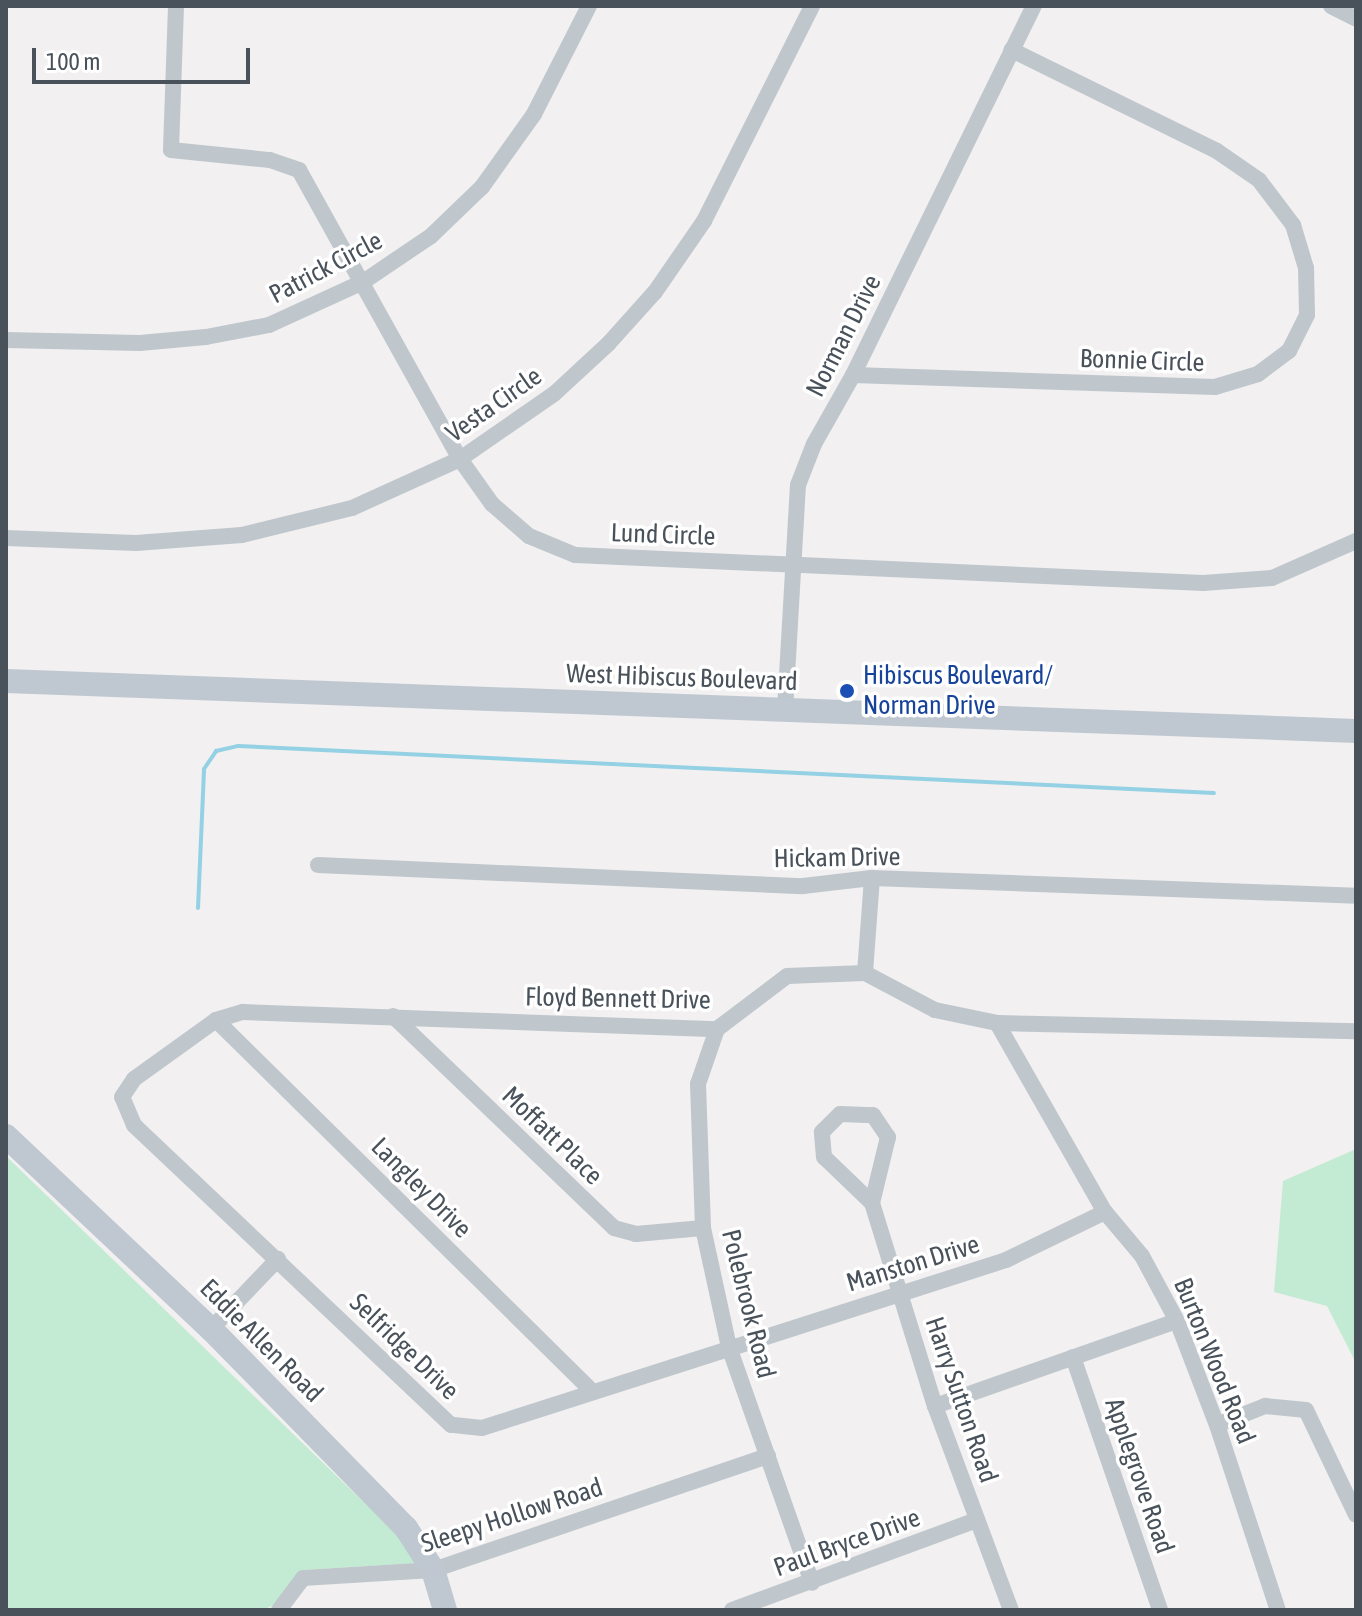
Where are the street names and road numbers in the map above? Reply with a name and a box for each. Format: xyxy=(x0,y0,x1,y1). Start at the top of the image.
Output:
street label: Patrick Circle xyxy=(264,225,388,311)
street label: Norman Drive xyxy=(800,270,888,402)
street label: Bonnie Circle xyxy=(1079,343,1205,379)
street label: Vesta Circle xyxy=(440,361,548,449)
street label: Lund Circle xyxy=(610,518,716,552)
street label: West Hibiscus Boulevard xyxy=(566,658,798,698)
street label: Hickam Drive xyxy=(773,841,901,875)
street label: Floyd Bennett Drive xyxy=(525,982,711,1016)
street label: Moffatt Place xyxy=(495,1080,609,1192)
street label: Langley Drive xyxy=(364,1131,478,1245)
street label: Polebrook Road xyxy=(714,1226,782,1382)
street label: Manston Drive xyxy=(843,1229,983,1299)
street label: Eddie Allen Road xyxy=(193,1273,329,1409)
street label: Burton Wood Road xyxy=(1167,1274,1261,1448)
street label: Selfridge Drive xyxy=(343,1287,465,1407)
street label: Harry Sutton Road xyxy=(918,1313,1004,1487)
street label: Applegrove Road xyxy=(1098,1394,1180,1558)
street label: Sleepy Hollow Road xyxy=(417,1472,607,1560)
street label: Paul Bryce Drive xyxy=(770,1502,924,1584)

